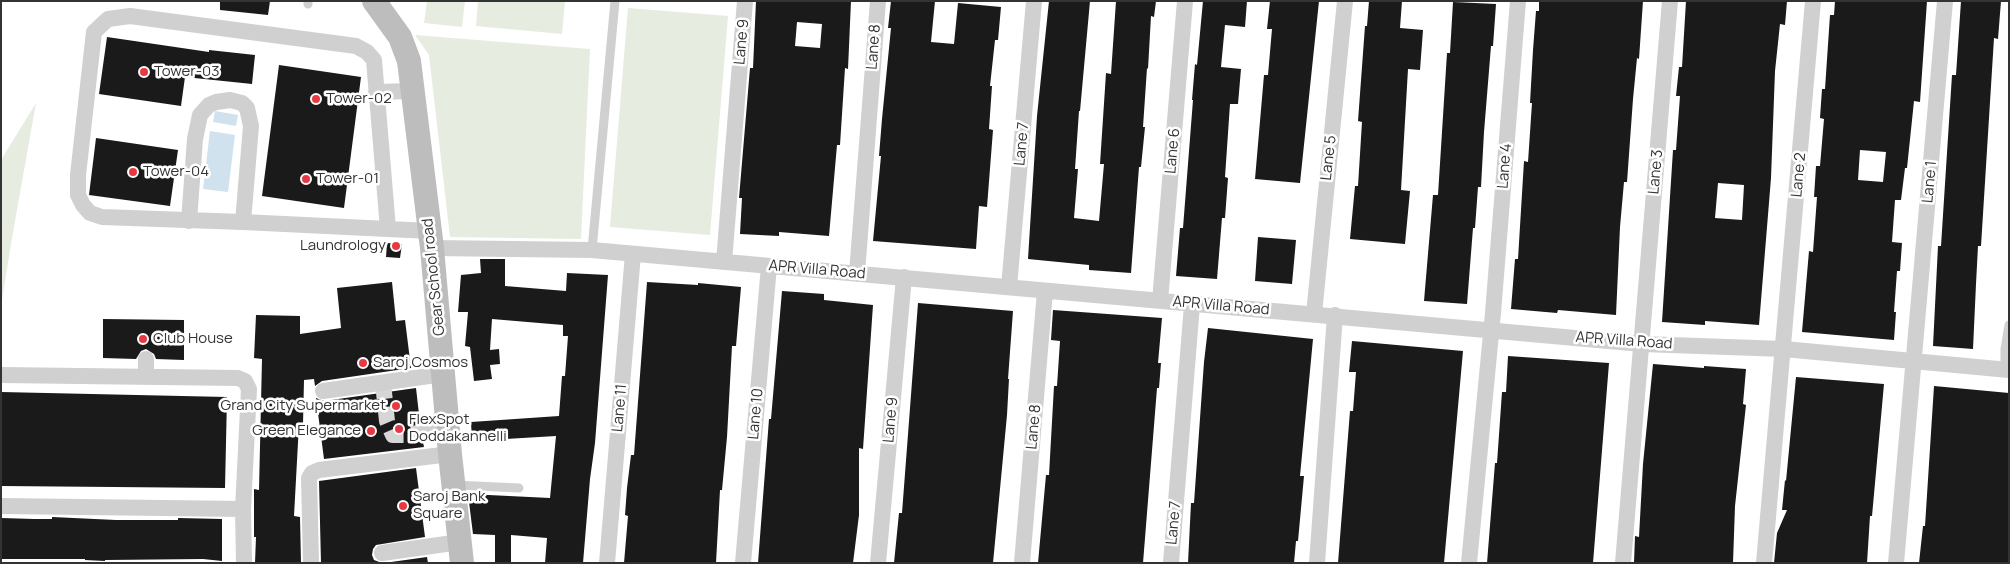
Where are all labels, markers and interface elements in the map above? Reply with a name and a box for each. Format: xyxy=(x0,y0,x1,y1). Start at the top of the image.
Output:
street label: Lane 9 xyxy=(731,18,753,66)
street label: Lane 8 xyxy=(863,24,885,70)
place label: Tower-03 xyxy=(154,63,219,81)
marker: Tower-03 xyxy=(138,66,150,78)
place label: Tower-02 xyxy=(326,90,392,108)
marker: Tower-02 xyxy=(310,93,322,105)
street label: Lane 7 xyxy=(1011,121,1033,167)
street label: Lane 6 xyxy=(1162,127,1184,175)
street label: Lane 5 xyxy=(1318,135,1340,181)
street label: Lane 4 xyxy=(1494,143,1516,189)
street label: Lane 3 xyxy=(1645,149,1667,195)
street label: Lane 2 xyxy=(1788,152,1810,198)
street label: Lane 1 xyxy=(1919,160,1941,204)
place label: Tower-04 xyxy=(143,163,209,181)
marker: Tower-04 xyxy=(127,166,139,178)
place label: Tower-01 xyxy=(316,170,379,188)
marker: Tower-01 xyxy=(300,173,312,185)
street label: Gear School road xyxy=(419,217,449,337)
place label: Laundrology xyxy=(300,237,386,255)
marker: Laundrology xyxy=(390,240,402,252)
street label: APR Villa Road xyxy=(768,257,866,283)
street label: APR Villa Road xyxy=(1172,293,1270,319)
street label: APR Villa Road xyxy=(1575,329,1673,353)
place label: Club House xyxy=(153,330,233,348)
marker: Club House xyxy=(137,333,149,345)
place label: Saroj Cosmos xyxy=(373,354,468,372)
marker: Saroj Cosmos xyxy=(357,357,369,369)
street label: Lane 11 xyxy=(609,383,631,433)
street label: Lane 10 xyxy=(745,388,767,440)
street label: Lane 9 xyxy=(880,396,902,444)
place label: Grand City Supermarket xyxy=(221,397,386,415)
marker: Grand City Supermarket xyxy=(390,400,402,412)
street label: Lane 8 xyxy=(1023,404,1045,450)
place label: FlexSpot Doddakannelli xyxy=(409,411,507,446)
place label: Green Elegance xyxy=(252,422,361,440)
marker: FlexSpot Doddakannelli xyxy=(393,423,405,435)
marker: Green Elegance xyxy=(365,425,377,437)
place label: Saroj Bank Square xyxy=(413,488,485,523)
marker: Saroj Bank Square xyxy=(397,500,409,512)
street label: Lane 7 xyxy=(1163,500,1185,546)

